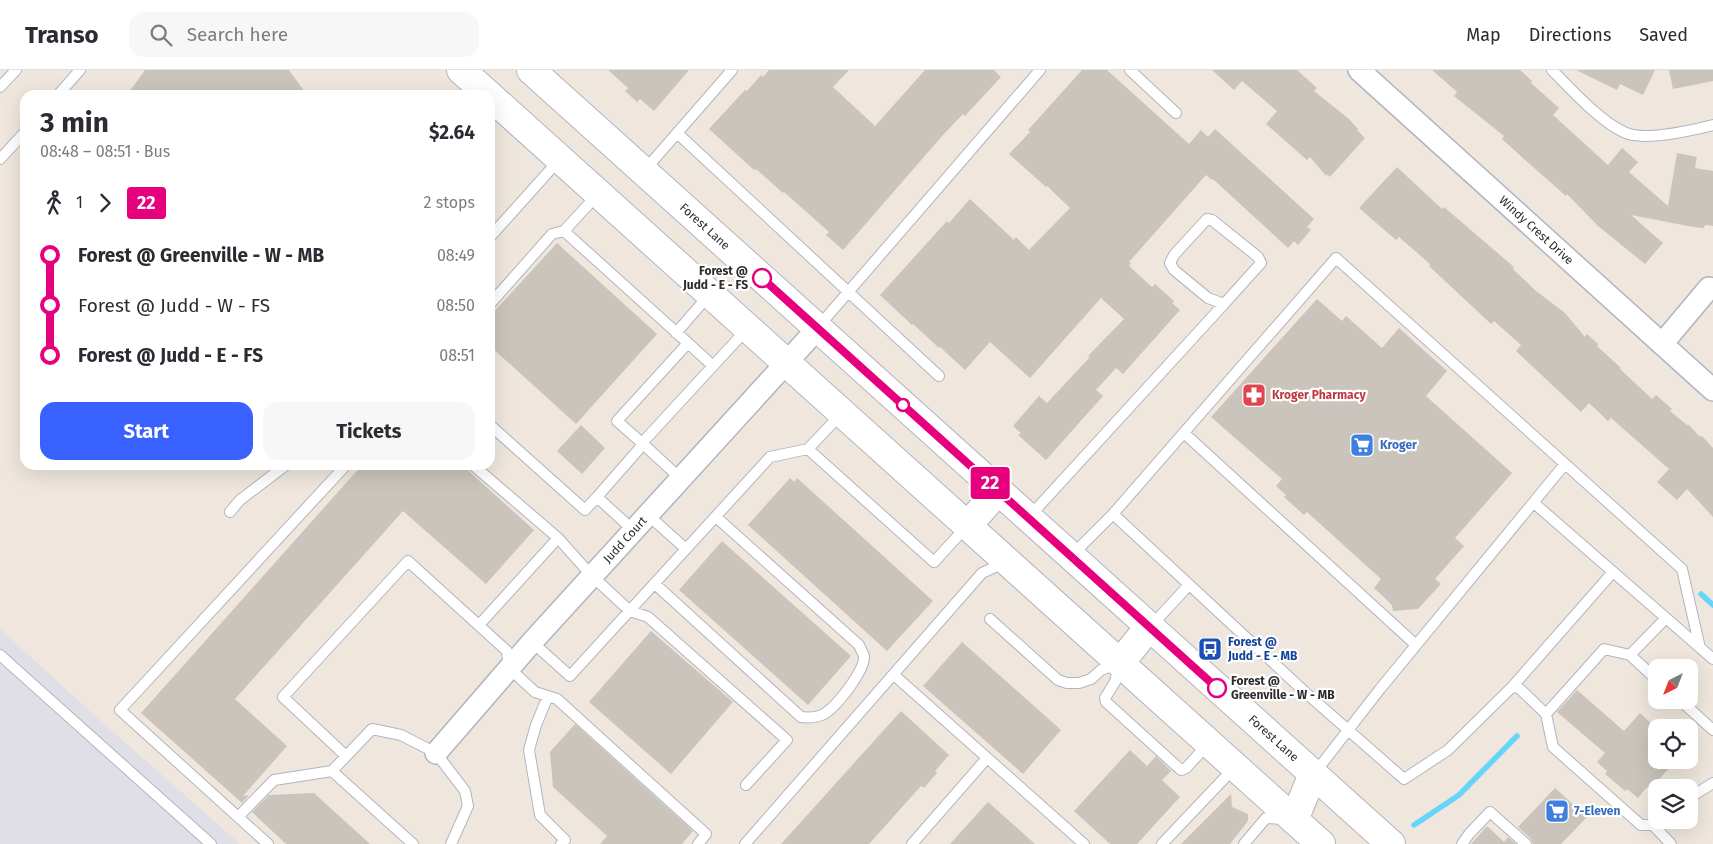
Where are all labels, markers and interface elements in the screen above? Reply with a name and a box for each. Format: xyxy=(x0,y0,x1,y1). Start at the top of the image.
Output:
search box xyxy=(129,12,479,57)
text: Transo xyxy=(25,21,99,49)
icon: search xyxy=(147,21,175,49)
text: Search here xyxy=(187,23,288,46)
text: Map xyxy=(1466,24,1501,46)
text: Directions xyxy=(1529,24,1611,46)
text: Saved xyxy=(1639,24,1688,46)
text: 3 min xyxy=(40,106,109,139)
text: $2.64 xyxy=(429,121,475,144)
text: 08:48 – 08:51 · Bus xyxy=(40,142,170,161)
icon: walk xyxy=(40,189,68,217)
icon: forward xyxy=(91,189,119,217)
text: 22 xyxy=(137,192,156,214)
text: 1 xyxy=(76,193,83,212)
text: 2 stops xyxy=(424,193,475,212)
street label: Windy Crest Drive xyxy=(1496,193,1576,267)
street label: Forest Lane xyxy=(677,200,733,253)
text: Forest @ Greenville - W - MB xyxy=(78,244,324,267)
text: 08:49 xyxy=(437,246,475,265)
place label: Forest @ Judd - E - FS xyxy=(682,264,748,292)
marker: Forest @ Judd - E - FS xyxy=(752,268,772,288)
text: Forest @ Judd - W - FS xyxy=(78,294,270,317)
text: 08:50 xyxy=(436,296,475,315)
text: Forest @ Judd - E - FS xyxy=(78,344,263,367)
text: 08:51 xyxy=(439,346,475,365)
pharmacy icon: Kroger Pharmacy xyxy=(1241,382,1267,408)
place label: Kroger Pharmacy xyxy=(1272,388,1366,402)
unlabelled marker xyxy=(896,398,910,412)
button: Start xyxy=(40,402,253,460)
button: Tickets xyxy=(263,402,475,460)
supermarket icon: Kroger xyxy=(1349,432,1375,458)
place label: Kroger xyxy=(1380,438,1417,452)
line badge: 22 xyxy=(968,467,1012,499)
text: 22 xyxy=(981,472,999,494)
street label: Judd Court xyxy=(600,513,650,566)
place label: Forest @ Judd - E - MB xyxy=(1227,635,1298,663)
bus stop icon: Forest @ Judd - E - MB xyxy=(1197,636,1223,662)
north arrow xyxy=(1648,659,1698,709)
map controls xyxy=(1648,659,1698,829)
place label: Forest @ Greenville - W - MB xyxy=(1231,674,1335,702)
marker: Forest @ Greenville - W - MB xyxy=(1207,678,1227,698)
street label: Forest Lane xyxy=(1246,712,1301,764)
button: locate xyxy=(1648,719,1698,769)
button: layers xyxy=(1648,779,1698,829)
supermarket icon: 7-Eleven xyxy=(1544,798,1570,824)
place label: 7-Eleven xyxy=(1574,804,1620,818)

